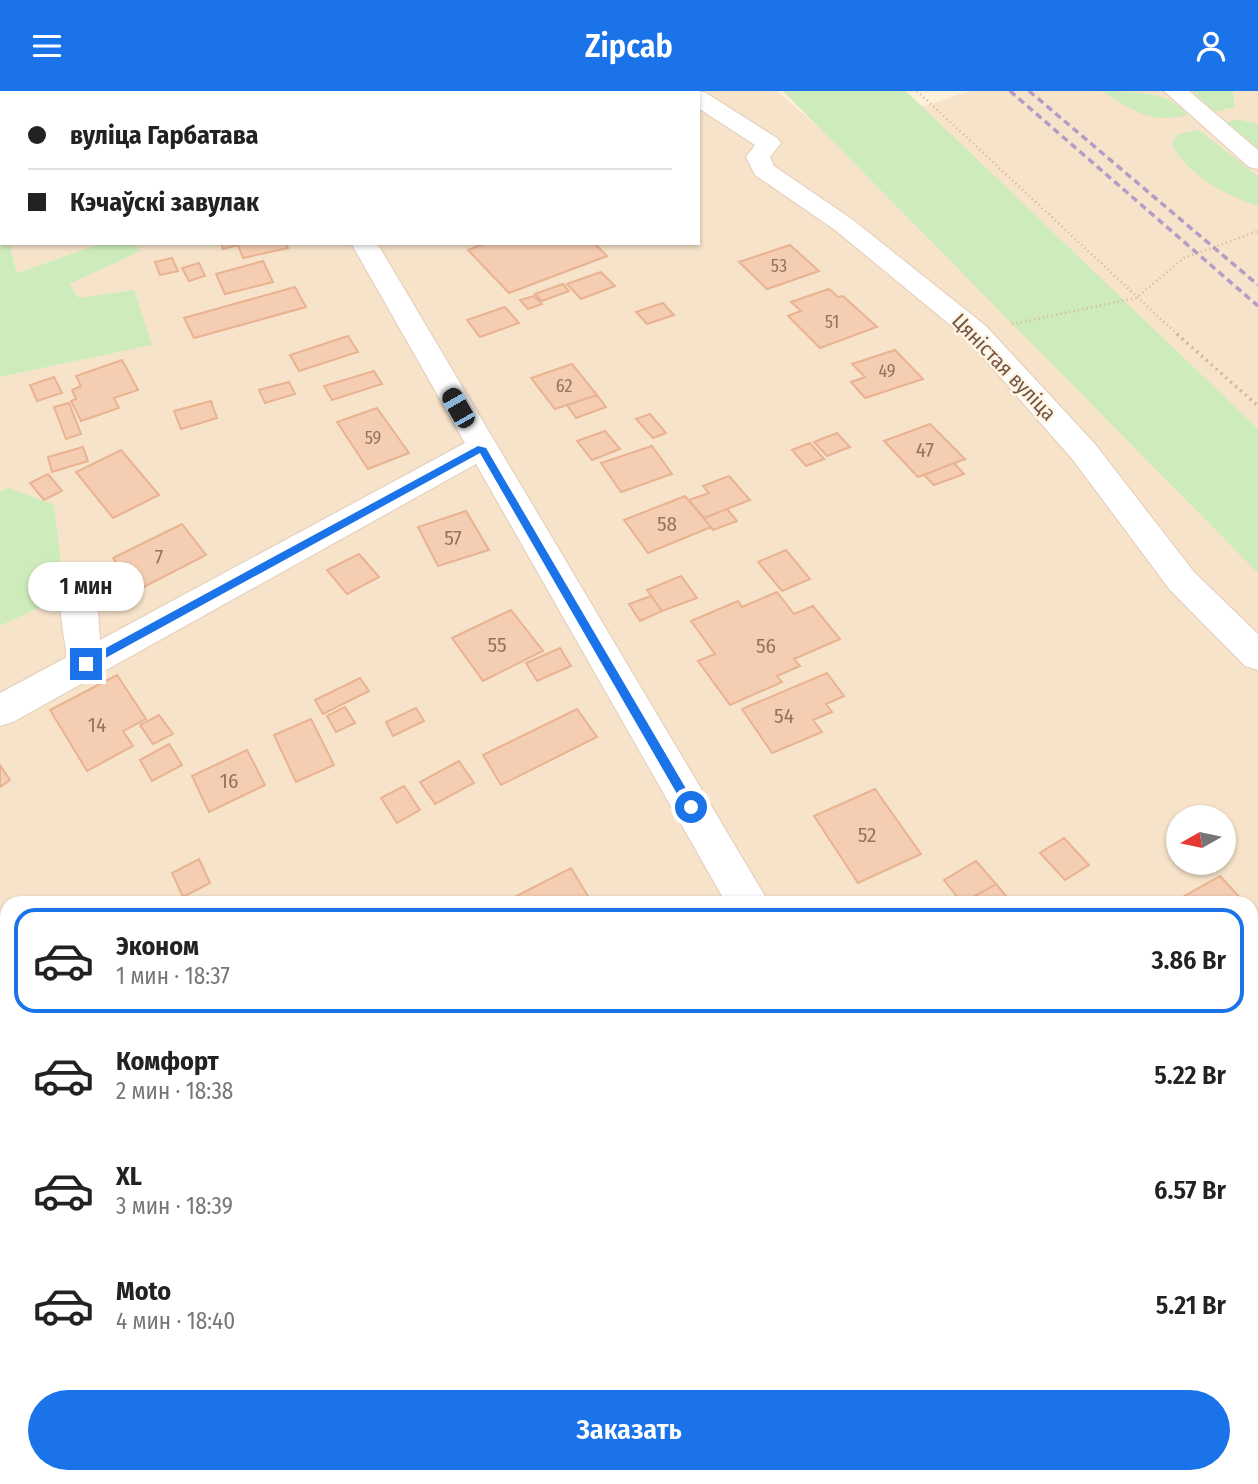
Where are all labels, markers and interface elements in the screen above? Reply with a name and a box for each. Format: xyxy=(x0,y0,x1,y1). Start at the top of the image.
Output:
icon: menu xyxy=(28,27,66,65)
text: Zipcab xyxy=(585,27,673,65)
icon: person xyxy=(1192,27,1230,65)
text: вуліца Гарбатава xyxy=(70,120,258,151)
text: Кэчаўскі завулак xyxy=(70,187,259,218)
house number: 53 xyxy=(771,255,787,277)
street label: Цяністая вуліца xyxy=(946,308,1062,426)
house number: 51 xyxy=(825,311,839,333)
house number: 49 xyxy=(878,360,896,382)
house number: 62 xyxy=(556,375,572,397)
car xyxy=(439,385,478,431)
house number: 59 xyxy=(365,427,381,449)
house number: 47 xyxy=(916,437,934,463)
house number: 58 xyxy=(657,511,677,537)
house number: 57 xyxy=(444,525,462,551)
house number: 7 xyxy=(155,544,163,570)
callout: 1 мин xyxy=(28,563,144,611)
text: 1 мин xyxy=(59,572,113,600)
house number: 55 xyxy=(487,632,507,658)
house number: 56 xyxy=(756,633,776,659)
route end xyxy=(70,648,102,680)
house number: 54 xyxy=(774,703,794,729)
house number: 14 xyxy=(88,712,106,738)
house number: 16 xyxy=(220,768,238,794)
route start xyxy=(675,791,707,823)
north arrow xyxy=(1166,805,1236,875)
map controls xyxy=(1166,805,1236,875)
house number: 52 xyxy=(858,822,876,848)
icon: car xyxy=(32,929,95,992)
text: Эконом xyxy=(116,931,199,962)
text: 3.86 Br xyxy=(1151,945,1226,976)
text: 1 мин · 18:37 xyxy=(116,962,230,990)
icon: car xyxy=(32,1044,95,1107)
text: Комфорт xyxy=(116,1046,219,1077)
text: 5.22 Br xyxy=(1154,1060,1226,1091)
text: 2 мин · 18:38 xyxy=(116,1077,233,1105)
icon: car xyxy=(32,1159,95,1222)
text: XL xyxy=(116,1161,142,1192)
text: 6.57 Br xyxy=(1154,1175,1226,1206)
text: 3 мин · 18:39 xyxy=(116,1192,233,1220)
icon: car xyxy=(32,1274,95,1337)
text: Moto xyxy=(116,1276,171,1307)
text: 5.21 Br xyxy=(1156,1290,1226,1321)
text: 4 мин · 18:40 xyxy=(116,1307,235,1335)
button: Заказать xyxy=(28,1390,1230,1470)

